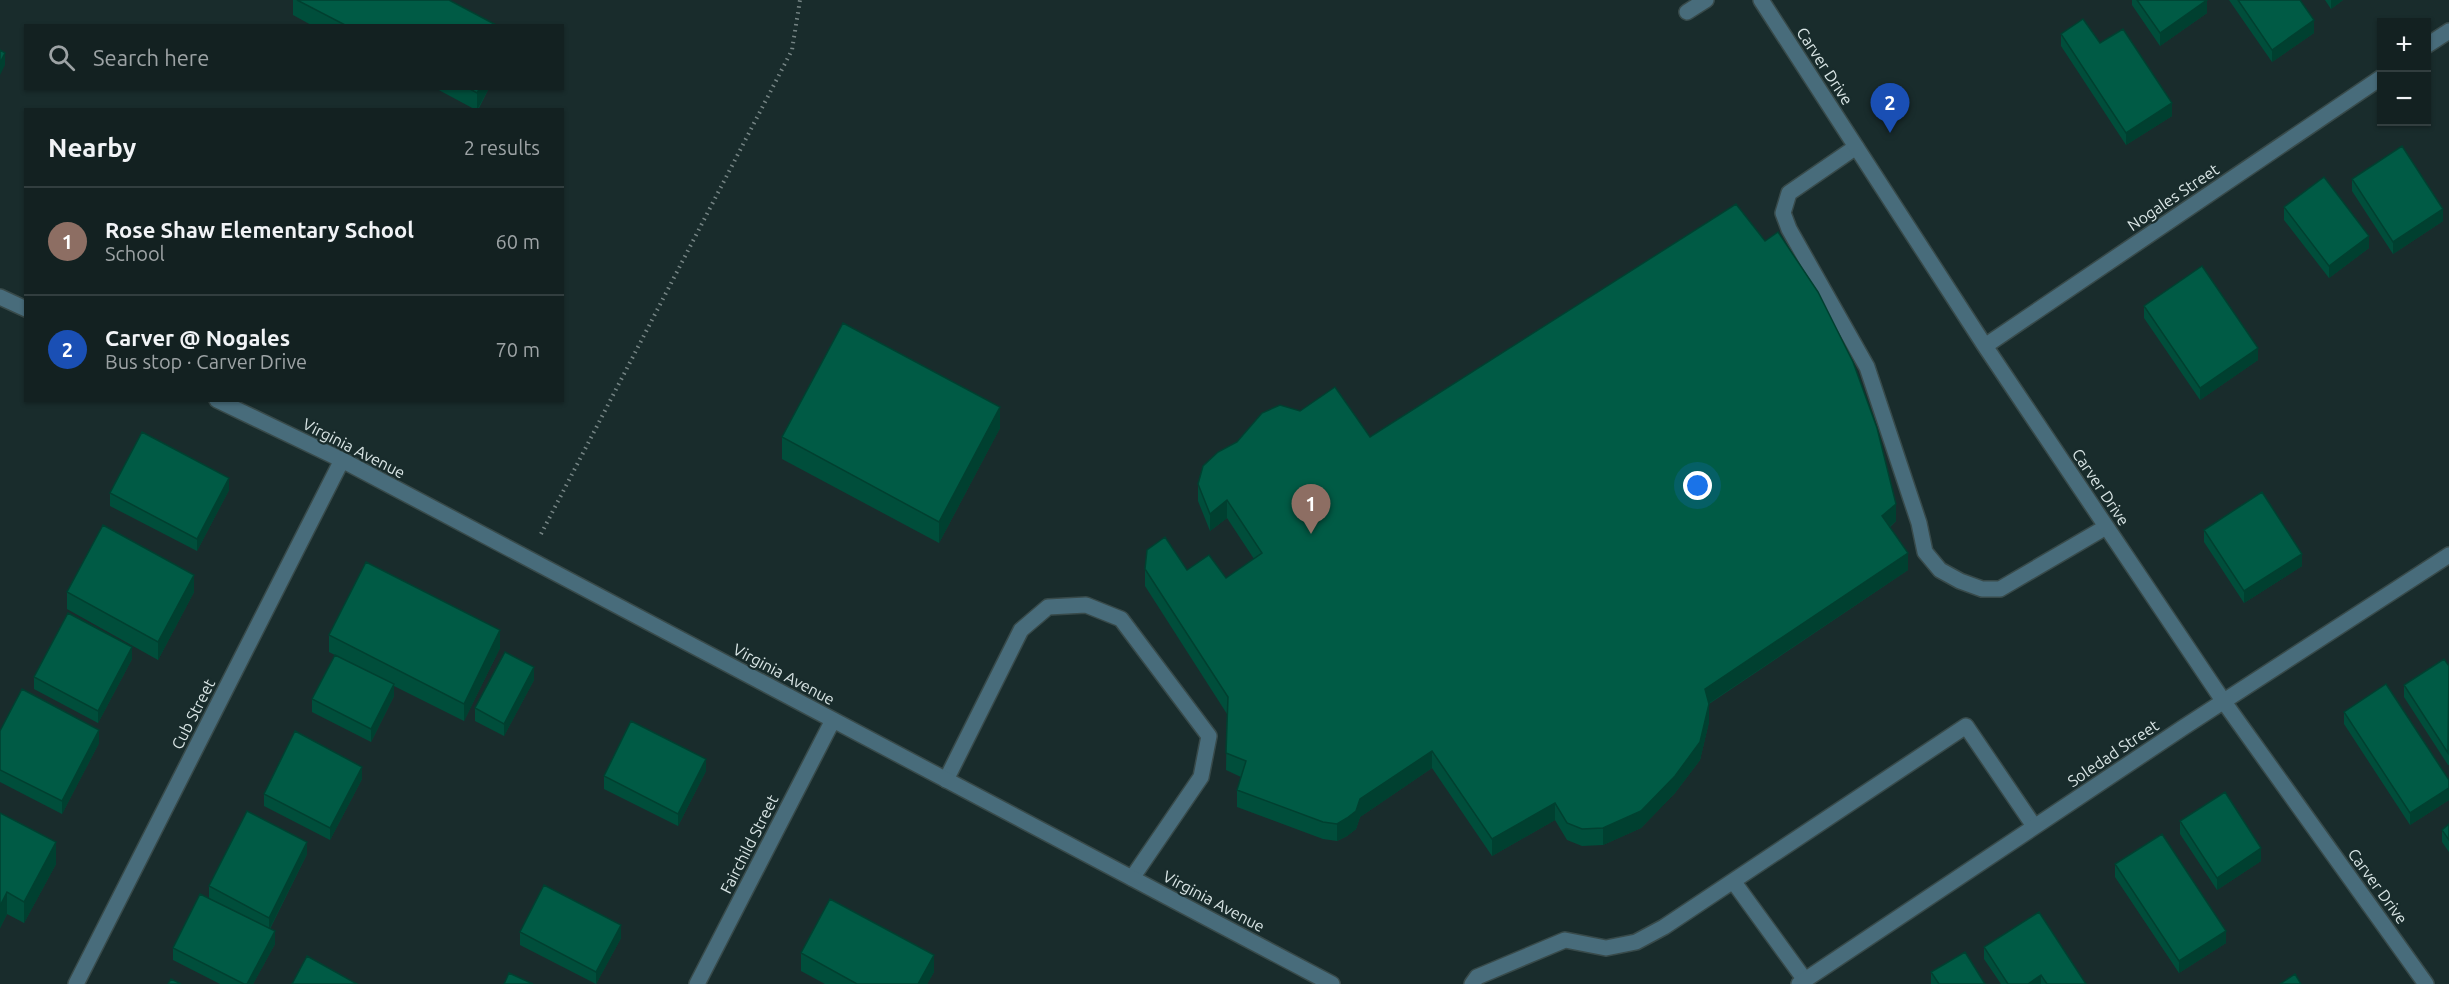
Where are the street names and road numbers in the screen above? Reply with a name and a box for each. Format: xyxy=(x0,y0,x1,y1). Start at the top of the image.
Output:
street label: Carver Drive xyxy=(1793,24,1857,108)
street label: Nogales Street xyxy=(2124,159,2223,234)
street label: Virginia Avenue xyxy=(300,414,408,482)
street label: Carver Drive xyxy=(2069,445,2133,529)
street label: Virginia Avenue xyxy=(730,640,838,708)
street label: Cub Street xyxy=(168,675,219,752)
street label: Soledad Street xyxy=(2064,715,2163,790)
street label: Fairchild Street xyxy=(716,791,782,896)
street label: Carver Drive xyxy=(2345,845,2411,927)
street label: Virginia Avenue xyxy=(1160,867,1268,935)

